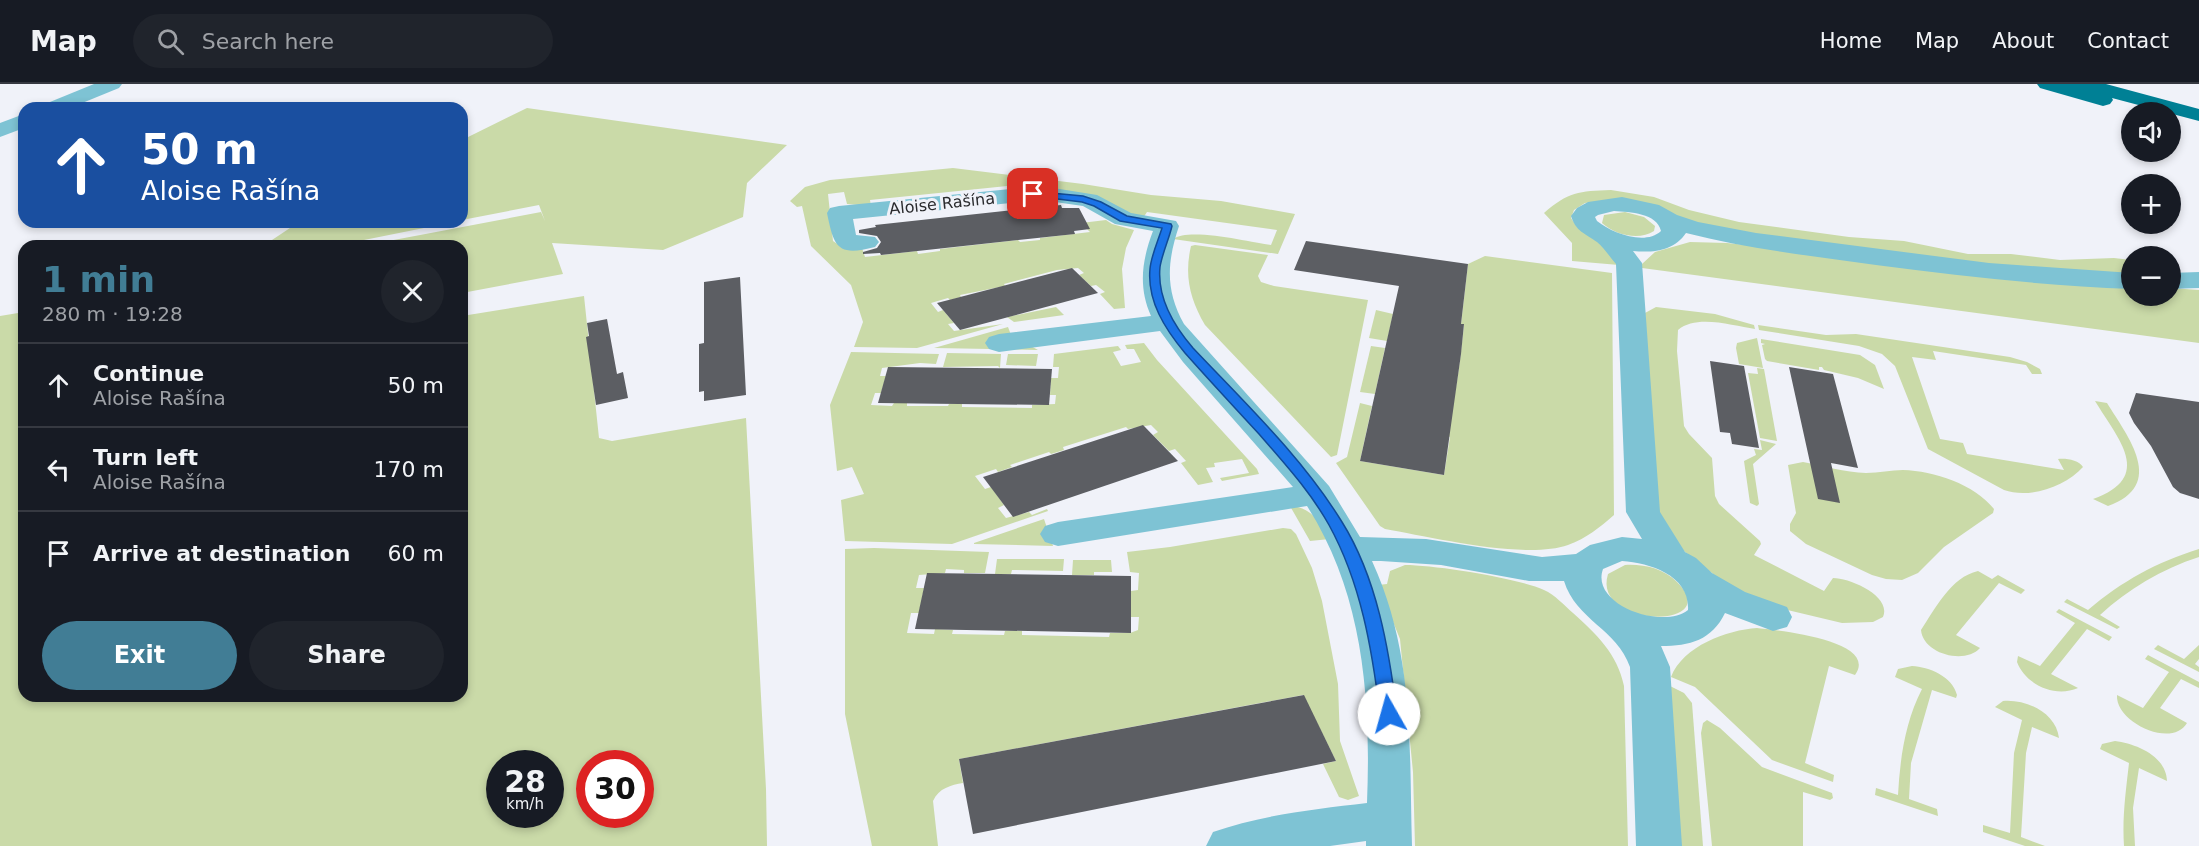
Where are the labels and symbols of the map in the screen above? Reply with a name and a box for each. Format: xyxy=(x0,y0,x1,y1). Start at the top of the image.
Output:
pin xyxy=(1007,168,1058,219)
street label: Aloise Rašína xyxy=(888,188,996,218)
position arrow xyxy=(1357,682,1421,746)
speed limit sign: 30 xyxy=(576,750,654,828)

